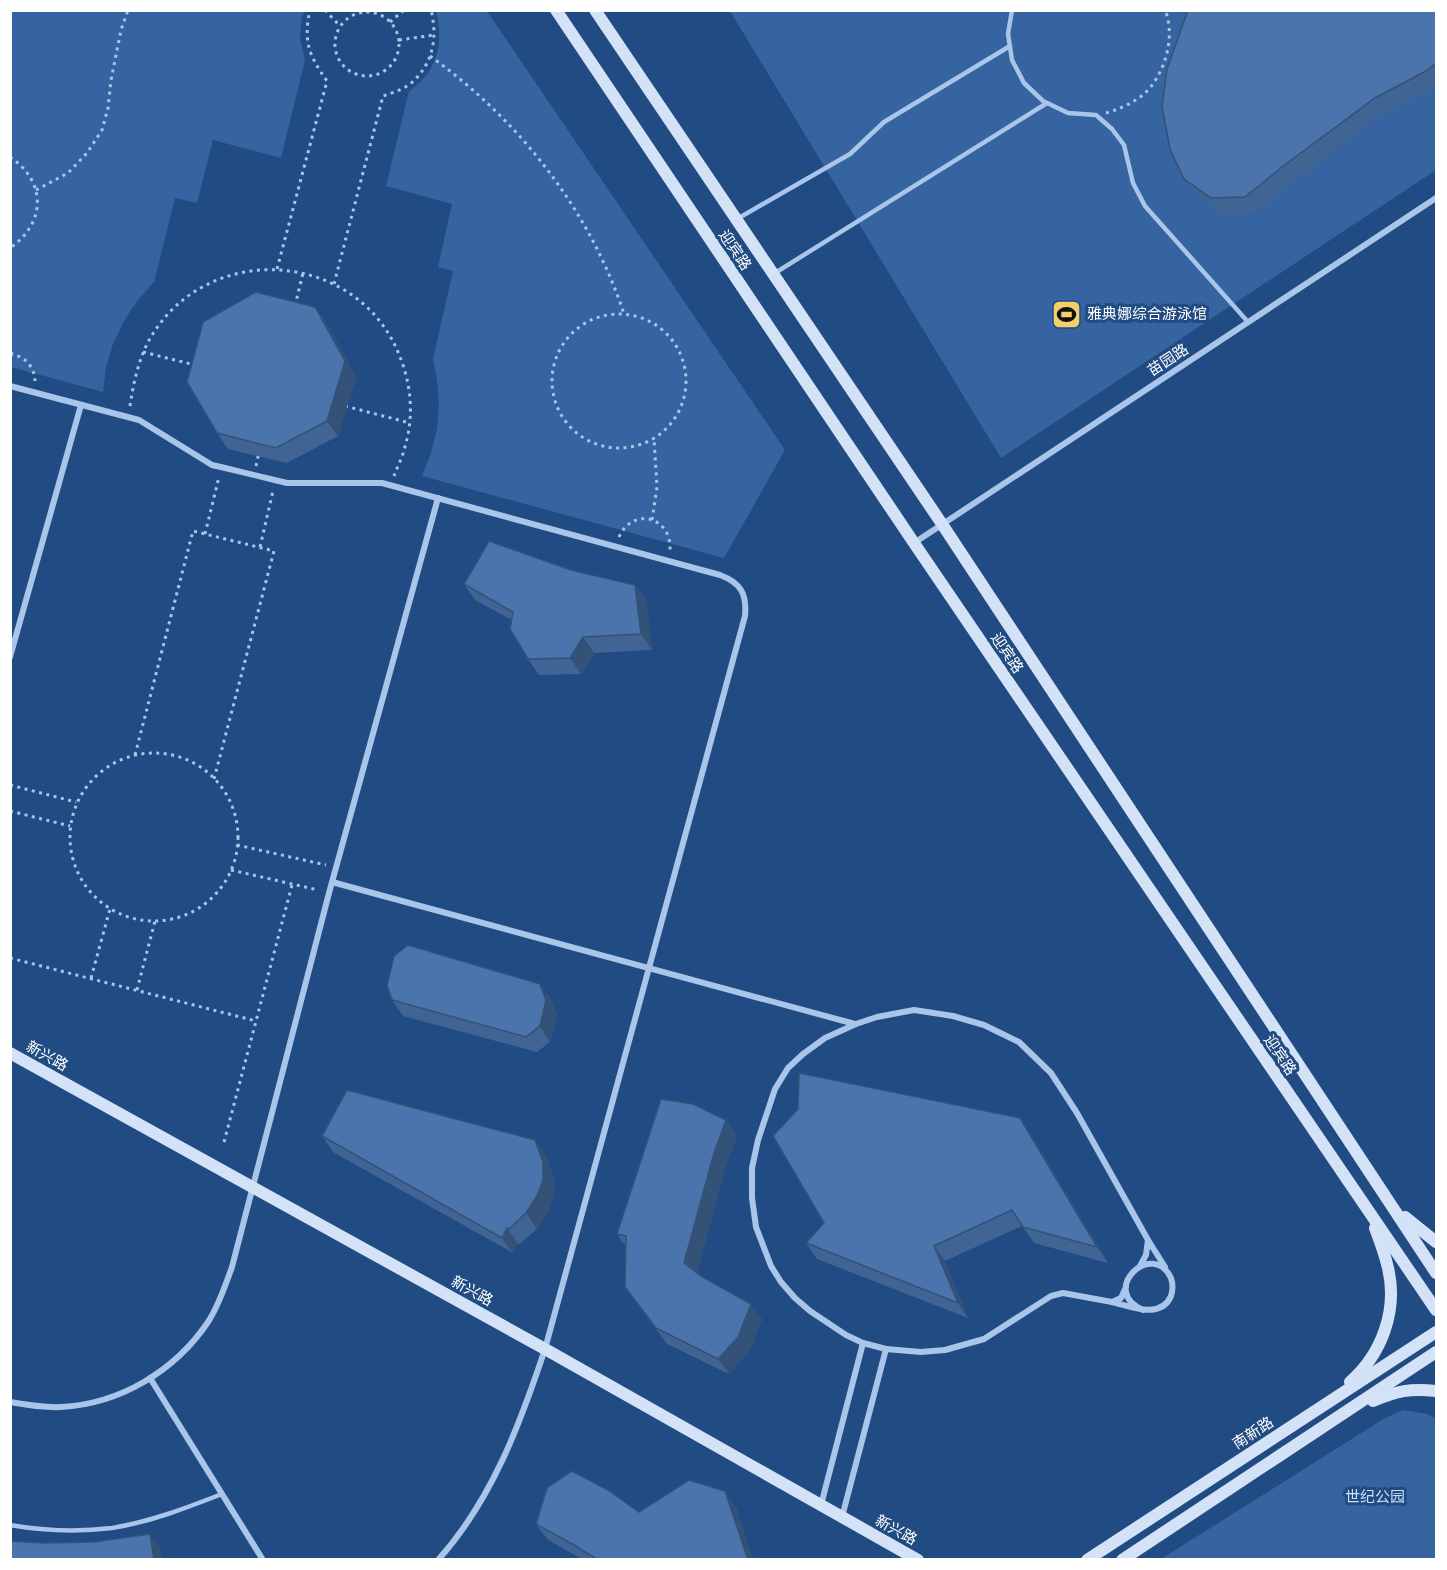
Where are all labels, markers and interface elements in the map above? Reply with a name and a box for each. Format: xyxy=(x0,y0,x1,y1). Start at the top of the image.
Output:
street label: 迎宾路 xyxy=(714,225,757,274)
sports icon: 雅典娜综合游泳馆 xyxy=(1050,298,1082,330)
place label: 雅典娜综合游泳馆 xyxy=(1087,303,1207,324)
street label: 苗园路 xyxy=(1143,339,1192,381)
street label: 迎宾路 xyxy=(986,628,1029,677)
street label: 迎宾路 xyxy=(1259,1030,1302,1079)
street label: 新兴路 xyxy=(22,1035,72,1076)
street label: 新兴路 xyxy=(447,1270,497,1311)
street label: 南新路 xyxy=(1228,1412,1277,1454)
park label: 世纪公园 xyxy=(1345,1486,1405,1507)
street label: 新兴路 xyxy=(871,1509,921,1550)

